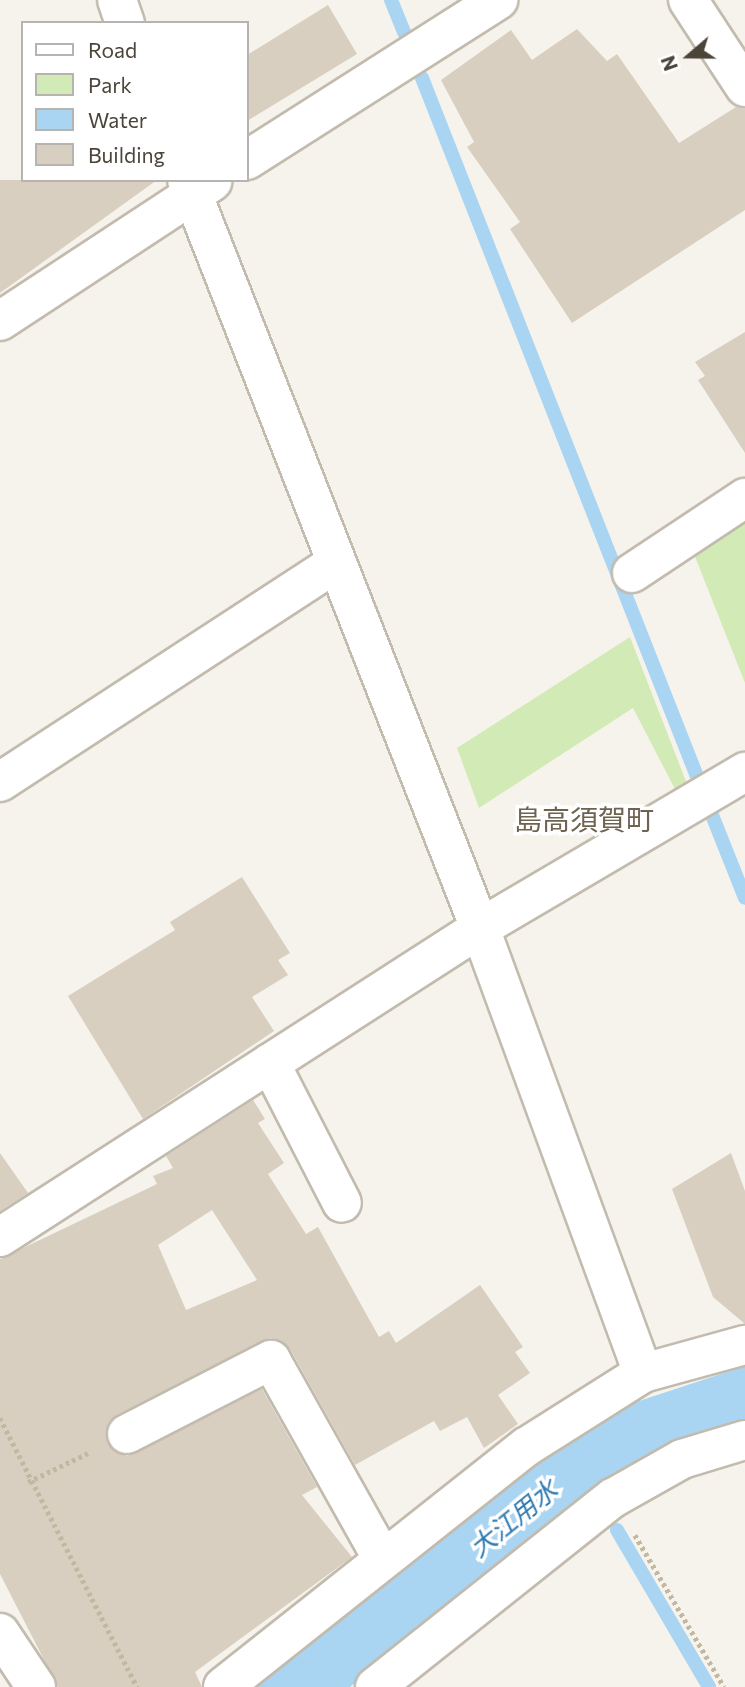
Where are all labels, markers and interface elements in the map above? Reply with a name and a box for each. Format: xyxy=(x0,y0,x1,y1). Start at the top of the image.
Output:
legend xyxy=(21,21,248,182)
north arrow xyxy=(654,21,724,91)
text: Road xyxy=(88,37,137,62)
text: N xyxy=(656,53,682,74)
text: Park xyxy=(88,72,132,97)
text: Water xyxy=(88,107,147,132)
text: Building xyxy=(88,142,165,167)
district label: 島高須賀町 xyxy=(514,802,654,836)
water label: 大江用水 xyxy=(463,1473,563,1563)

